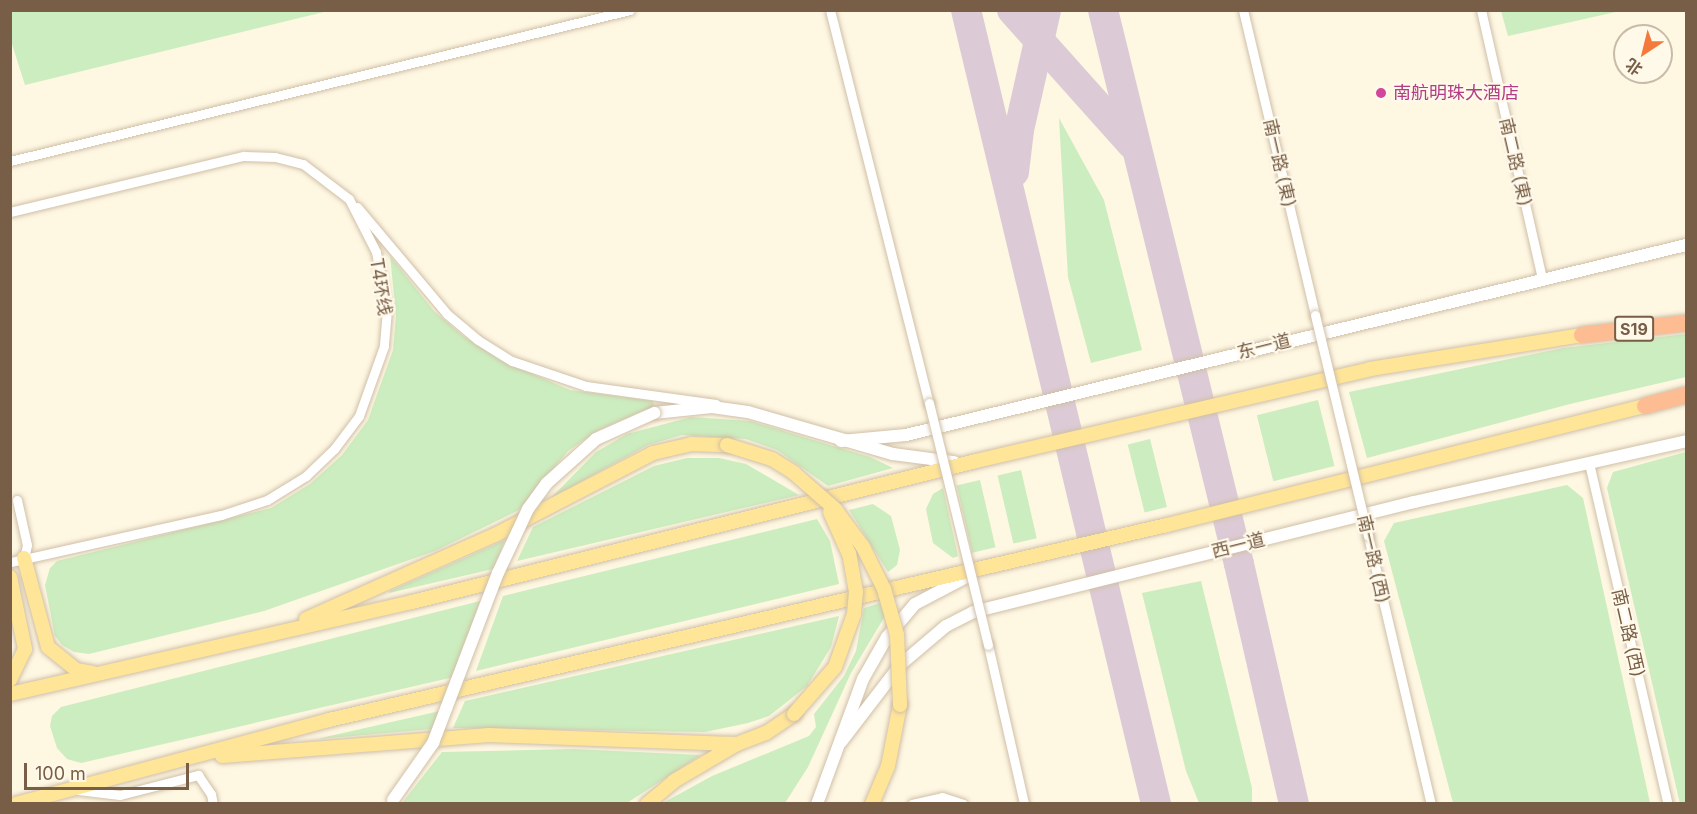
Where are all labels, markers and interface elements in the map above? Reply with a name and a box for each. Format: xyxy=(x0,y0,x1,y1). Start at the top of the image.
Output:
north arrow xyxy=(1613,24,1673,84)
text: 北 xyxy=(1622,54,1646,80)
place label: 南航明珠大酒店 xyxy=(1393,82,1519,104)
marker: 南航明珠大酒店 xyxy=(1374,86,1388,100)
street label: 南二路 (東) xyxy=(1494,116,1536,208)
street label: 南一路 (東) xyxy=(1258,117,1300,209)
street label: T4环线 xyxy=(365,257,395,317)
road number: S19 xyxy=(1613,316,1655,342)
street label: 东一道 xyxy=(1235,330,1293,364)
street label: 南一路 (西) xyxy=(1352,513,1394,605)
street label: 西一道 xyxy=(1209,529,1267,563)
street label: 南二路 (西) xyxy=(1607,587,1649,679)
scale bar xyxy=(27,751,192,789)
text: 100 m xyxy=(35,763,86,784)

